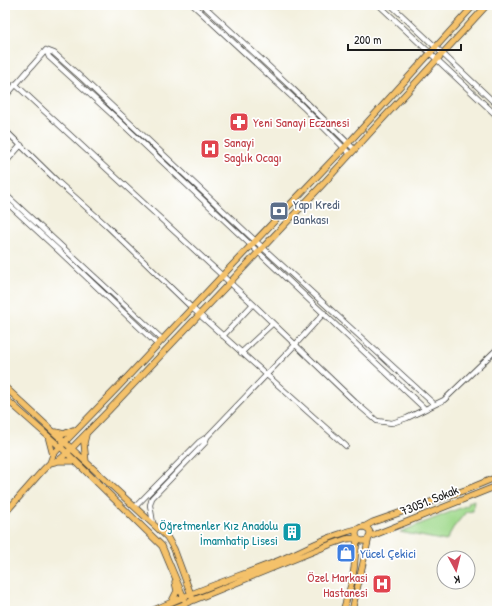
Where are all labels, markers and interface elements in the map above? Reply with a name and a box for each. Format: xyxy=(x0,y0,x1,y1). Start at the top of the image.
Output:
scale bar xyxy=(348,26,461,52)
text: 200 m xyxy=(354,31,381,48)
pharmacy icon: Yeni Sanayi Eczanesi xyxy=(228,111,250,133)
place label: Yeni Sanayi Eczanesi xyxy=(253,113,350,131)
place label: Sanayi Saglık Ocagı xyxy=(224,133,282,166)
hospital icon: Sanayi Saglık Ocagı xyxy=(199,138,221,160)
place label: Yapı Kredi Bankası xyxy=(293,195,340,228)
bank icon: Yapı Kredi Bankası xyxy=(268,200,290,222)
street label: 73051. Sokak xyxy=(397,480,461,520)
place label: Öğretmenler Kız Anadolu İmamhatip Lisesi xyxy=(159,516,278,549)
building icon: Öğretmenler Kız Anadolu İmamhatip Lisesi xyxy=(281,521,303,543)
shop icon: Yücel Çekici xyxy=(335,542,357,564)
place label: Yücel Çekici xyxy=(360,544,416,562)
north arrow xyxy=(436,550,476,590)
place label: Özel Markasi Hastanesi xyxy=(307,568,368,601)
hospital icon: Özel Markasi Hastanesi xyxy=(371,573,393,595)
text: K xyxy=(453,573,461,587)

